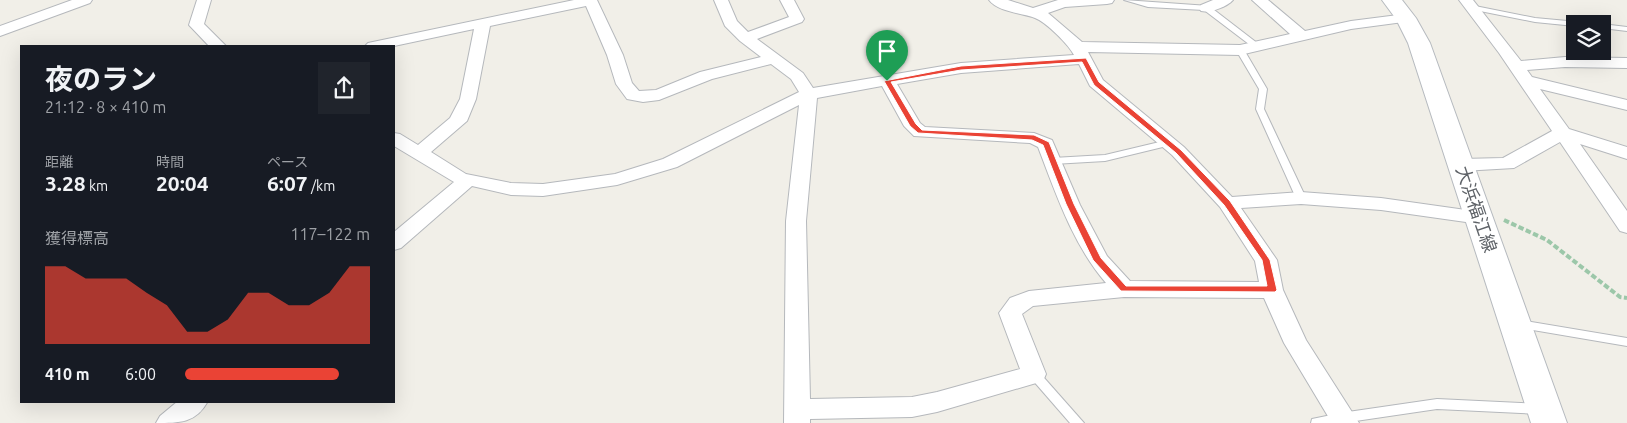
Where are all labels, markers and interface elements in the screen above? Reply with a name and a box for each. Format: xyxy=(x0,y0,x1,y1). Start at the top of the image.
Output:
map controls xyxy=(1566,15,1611,60)
button: layers xyxy=(1566,15,1611,60)
pin xyxy=(866,30,908,81)
icon: arrive xyxy=(873,37,901,65)
button: share xyxy=(318,62,370,114)
text: 夜のラン xyxy=(45,63,157,94)
text: 21:12 · 8 × 410 m xyxy=(45,98,166,116)
text: 距離 xyxy=(45,154,73,170)
text: 時間 xyxy=(156,154,184,170)
text: ペース xyxy=(267,154,308,170)
street label: 大浜福江線 xyxy=(1453,163,1501,255)
text: 3.28 xyxy=(45,171,86,195)
text: 20:04 xyxy=(156,171,209,195)
text: 6:07 xyxy=(267,171,308,195)
text: km xyxy=(86,178,108,194)
text: /km xyxy=(308,178,335,194)
text: 117–122 m xyxy=(290,225,370,243)
text: 獲得標高 xyxy=(45,229,109,247)
text: 410 m xyxy=(45,365,90,383)
text: 6:00 xyxy=(125,365,156,383)

